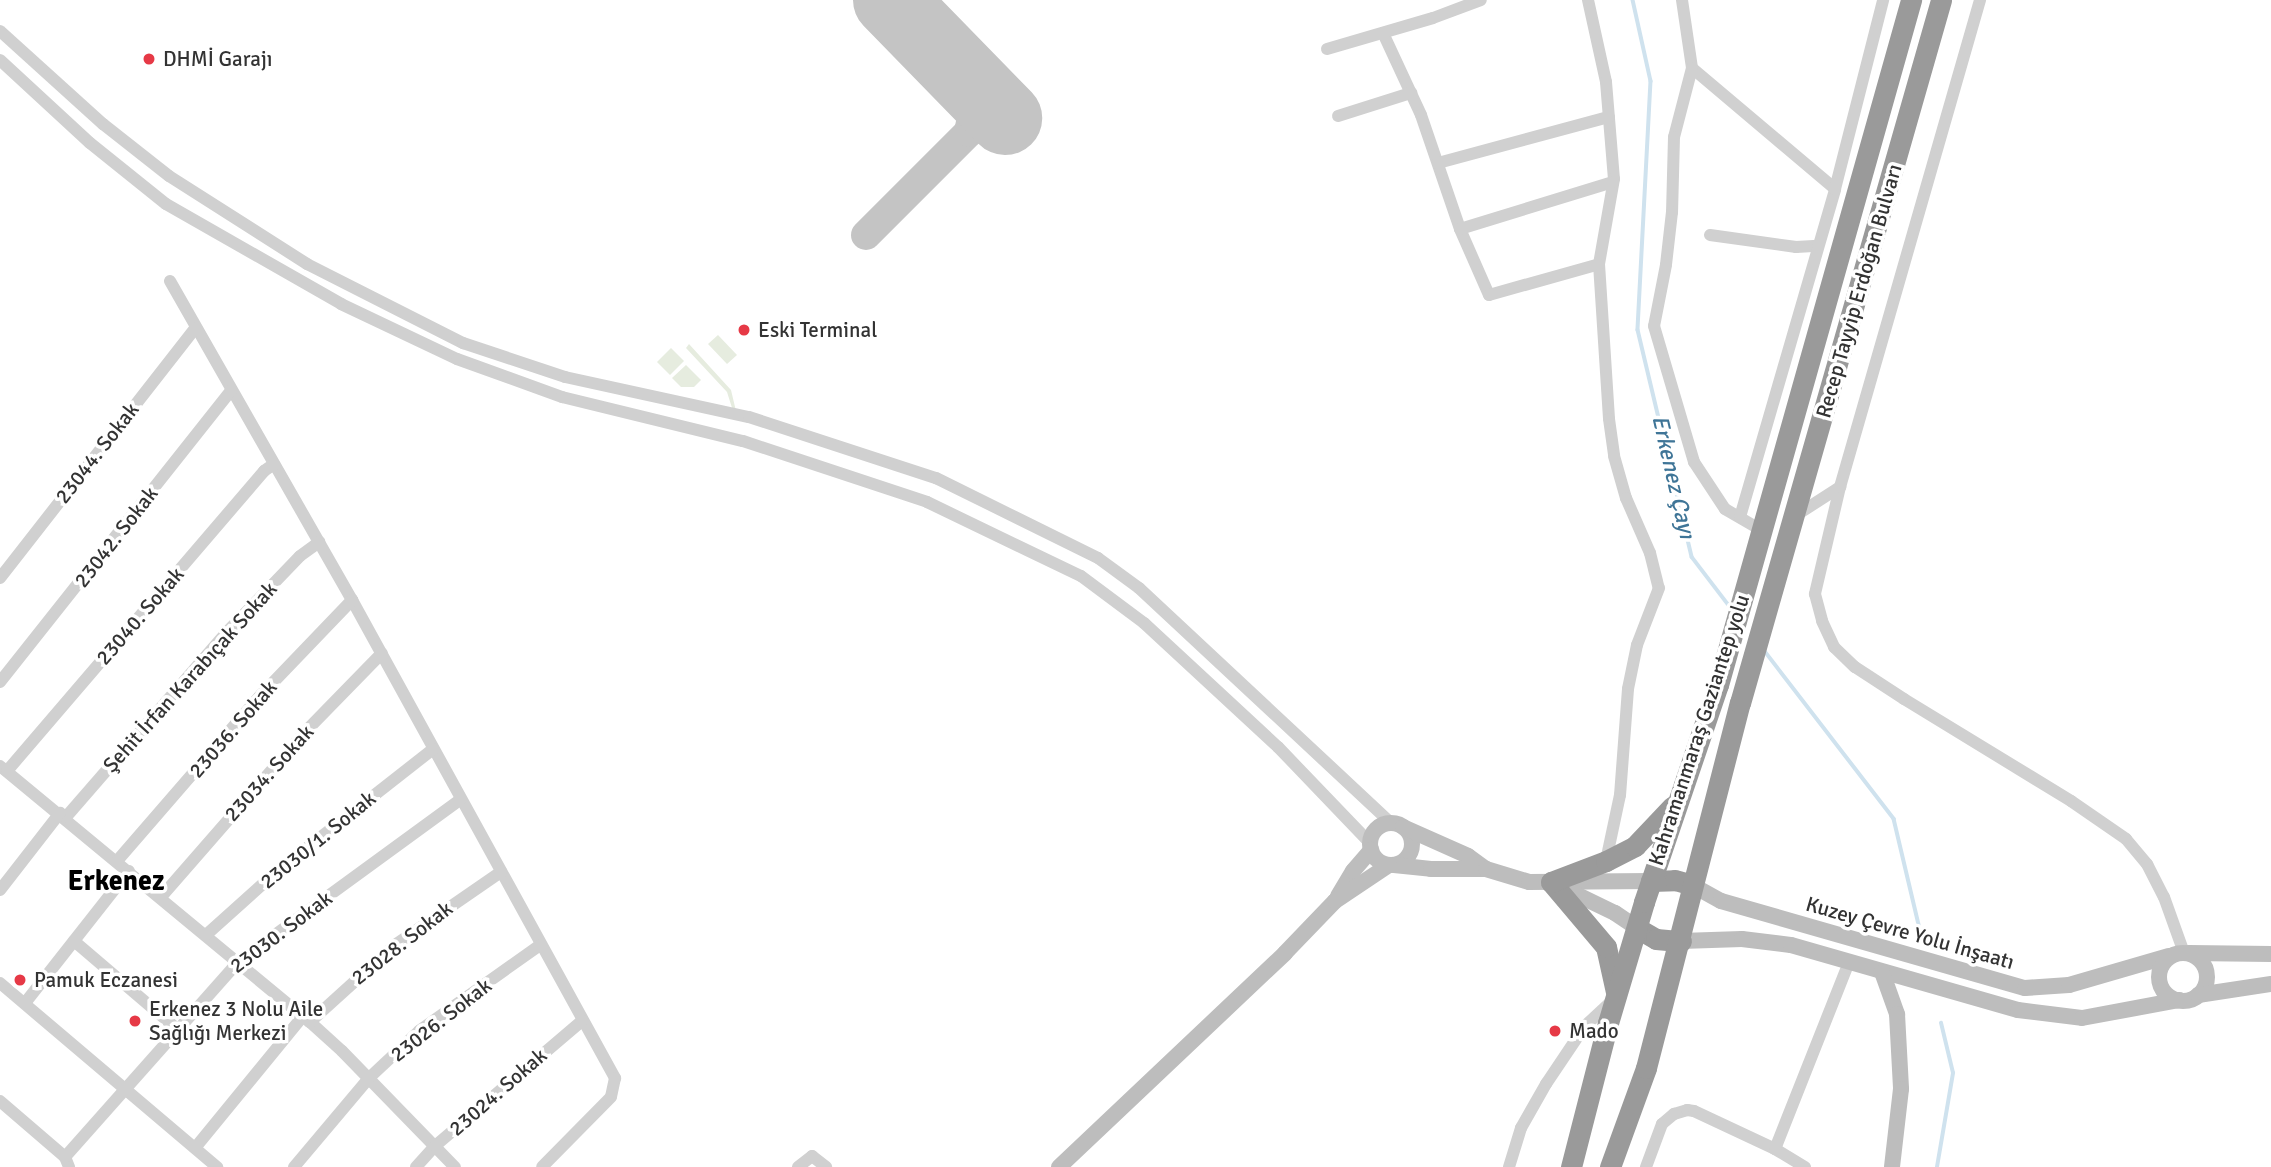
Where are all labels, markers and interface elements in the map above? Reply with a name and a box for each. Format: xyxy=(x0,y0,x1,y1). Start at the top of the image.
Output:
place label: DHMİ Garajı xyxy=(163,46,272,72)
marker: DHMİ Garajı xyxy=(141,51,157,67)
street label: Recep Tayyip Erdoğan Bulvarı xyxy=(1811,161,1907,421)
place label: Eski Terminal xyxy=(758,317,877,343)
marker: Eski Terminal xyxy=(736,322,752,338)
street label: 23044. Sokak xyxy=(50,398,144,508)
water label: Erkenez Çayı xyxy=(1645,413,1701,541)
street label: 23042. Sokak xyxy=(69,482,163,592)
street label: 23040. Sokak xyxy=(91,562,189,670)
street label: Şehit İrfan Karabıçak Sokak xyxy=(98,577,282,777)
street label: Kahramanmaraş Gaziantep yolu xyxy=(1643,591,1755,869)
street label: 23036. Sokak xyxy=(184,675,282,783)
street label: 23034. Sokak xyxy=(219,720,319,826)
street label: 23030/1. Sokak xyxy=(255,786,381,894)
district label: Erkenez xyxy=(67,864,165,898)
street label: 23030. Sokak xyxy=(225,885,337,979)
street label: Kuzey Çevre Yolu İnşaatı xyxy=(1803,891,2017,975)
street label: 23028. Sokak xyxy=(347,896,457,990)
place label: Pamuk Eczanesi xyxy=(34,967,178,993)
marker: Pamuk Eczanesi xyxy=(12,972,28,988)
street label: 23026. Sokak xyxy=(386,973,496,1067)
place label: Erkenez 3 Nolu Aile Sağlığı Merkezi xyxy=(149,996,323,1046)
marker: Erkenez 3 Nolu Aile Sağlığı Merkezi xyxy=(127,1013,143,1029)
place label: Mado xyxy=(1569,1018,1619,1044)
marker: Mado xyxy=(1547,1023,1563,1039)
street label: 23024. Sokak xyxy=(444,1043,552,1141)

